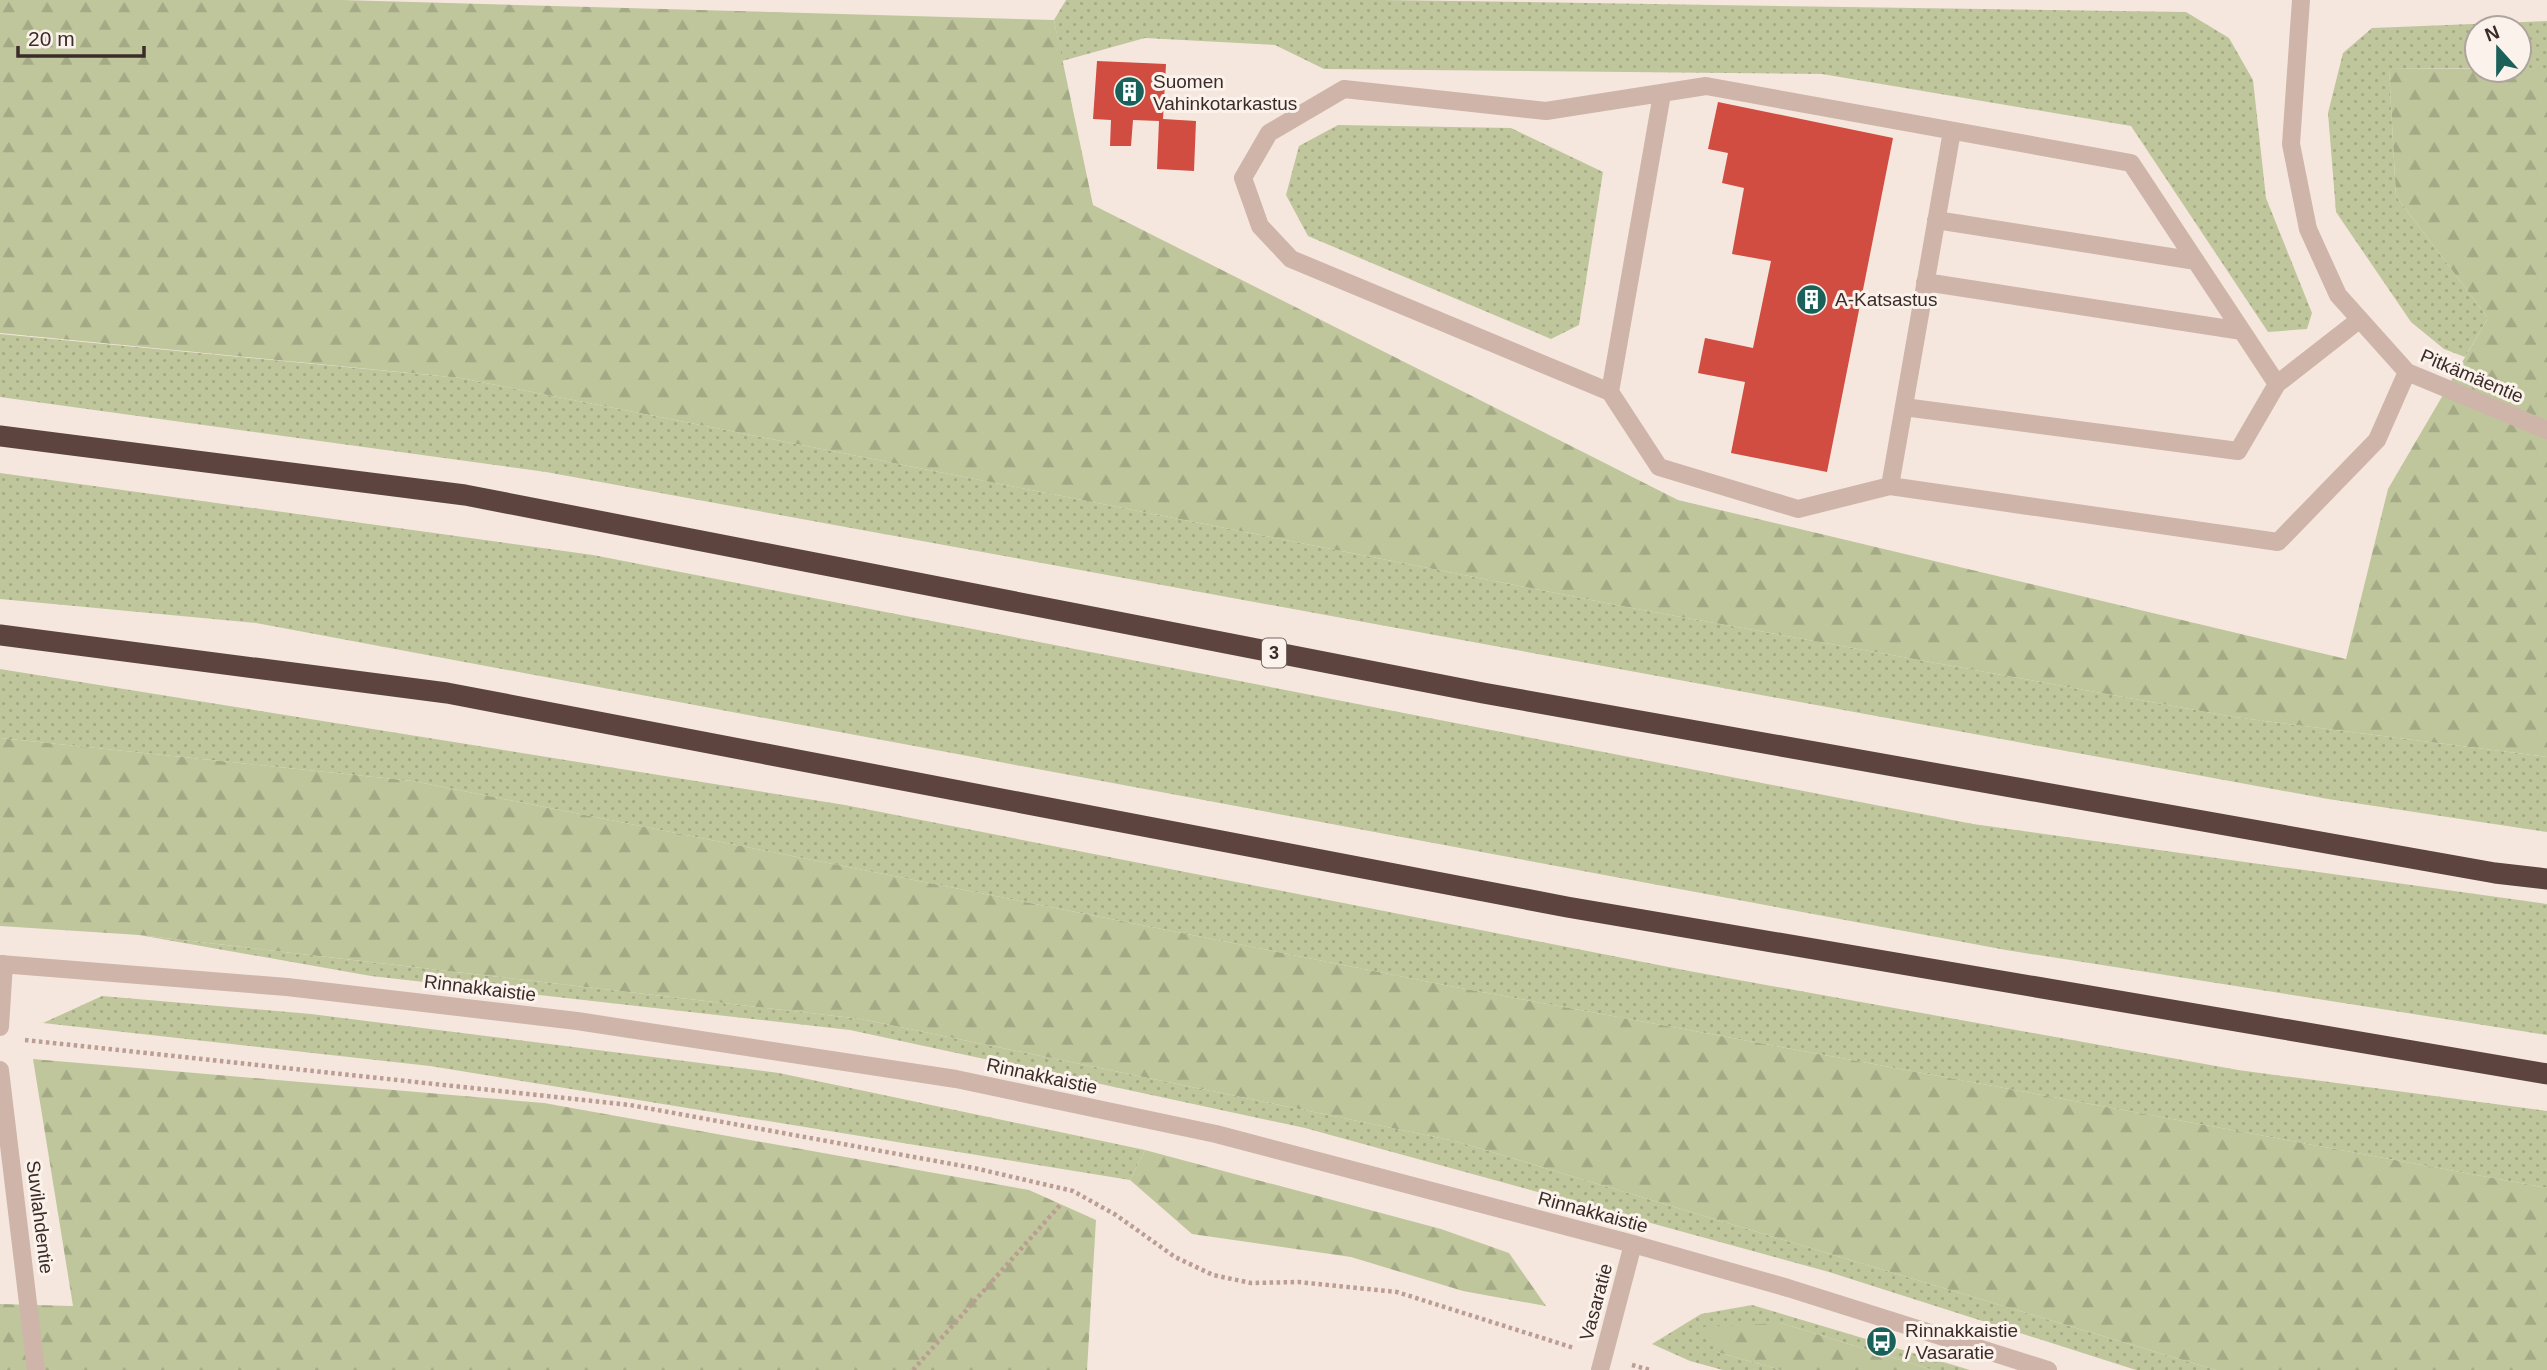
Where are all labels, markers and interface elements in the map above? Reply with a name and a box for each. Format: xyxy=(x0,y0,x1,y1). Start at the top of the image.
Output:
scale bar xyxy=(18,14,144,58)
north arrow xyxy=(2463,14,2533,84)
text: N xyxy=(2482,21,2502,46)
text: 20 m xyxy=(28,27,75,50)
place label: Suomen Vahinkotarkastus xyxy=(1153,71,1297,114)
building icon: Suomen Vahinkotarkastus xyxy=(1113,75,1147,109)
building icon: A-Katsastus xyxy=(1795,282,1829,316)
place label: A-Katsastus xyxy=(1835,289,1937,310)
street label: Pitkämäentie xyxy=(2417,345,2527,407)
road number: 3 xyxy=(1262,638,1286,668)
street label: Rinnakkaistie xyxy=(423,971,537,1005)
street label: Rinnakkaistie xyxy=(985,1054,1099,1098)
street label: Suvilahdentie xyxy=(23,1159,57,1275)
street label: Rinnakkaistie xyxy=(1536,1187,1650,1237)
street label: Vasaratie xyxy=(1576,1261,1616,1343)
place label: Rinnakkaistie / Vasaratie xyxy=(1905,1320,2018,1363)
bus stop icon: Rinnakkaistie / Vasaratie xyxy=(1865,1324,1899,1358)

